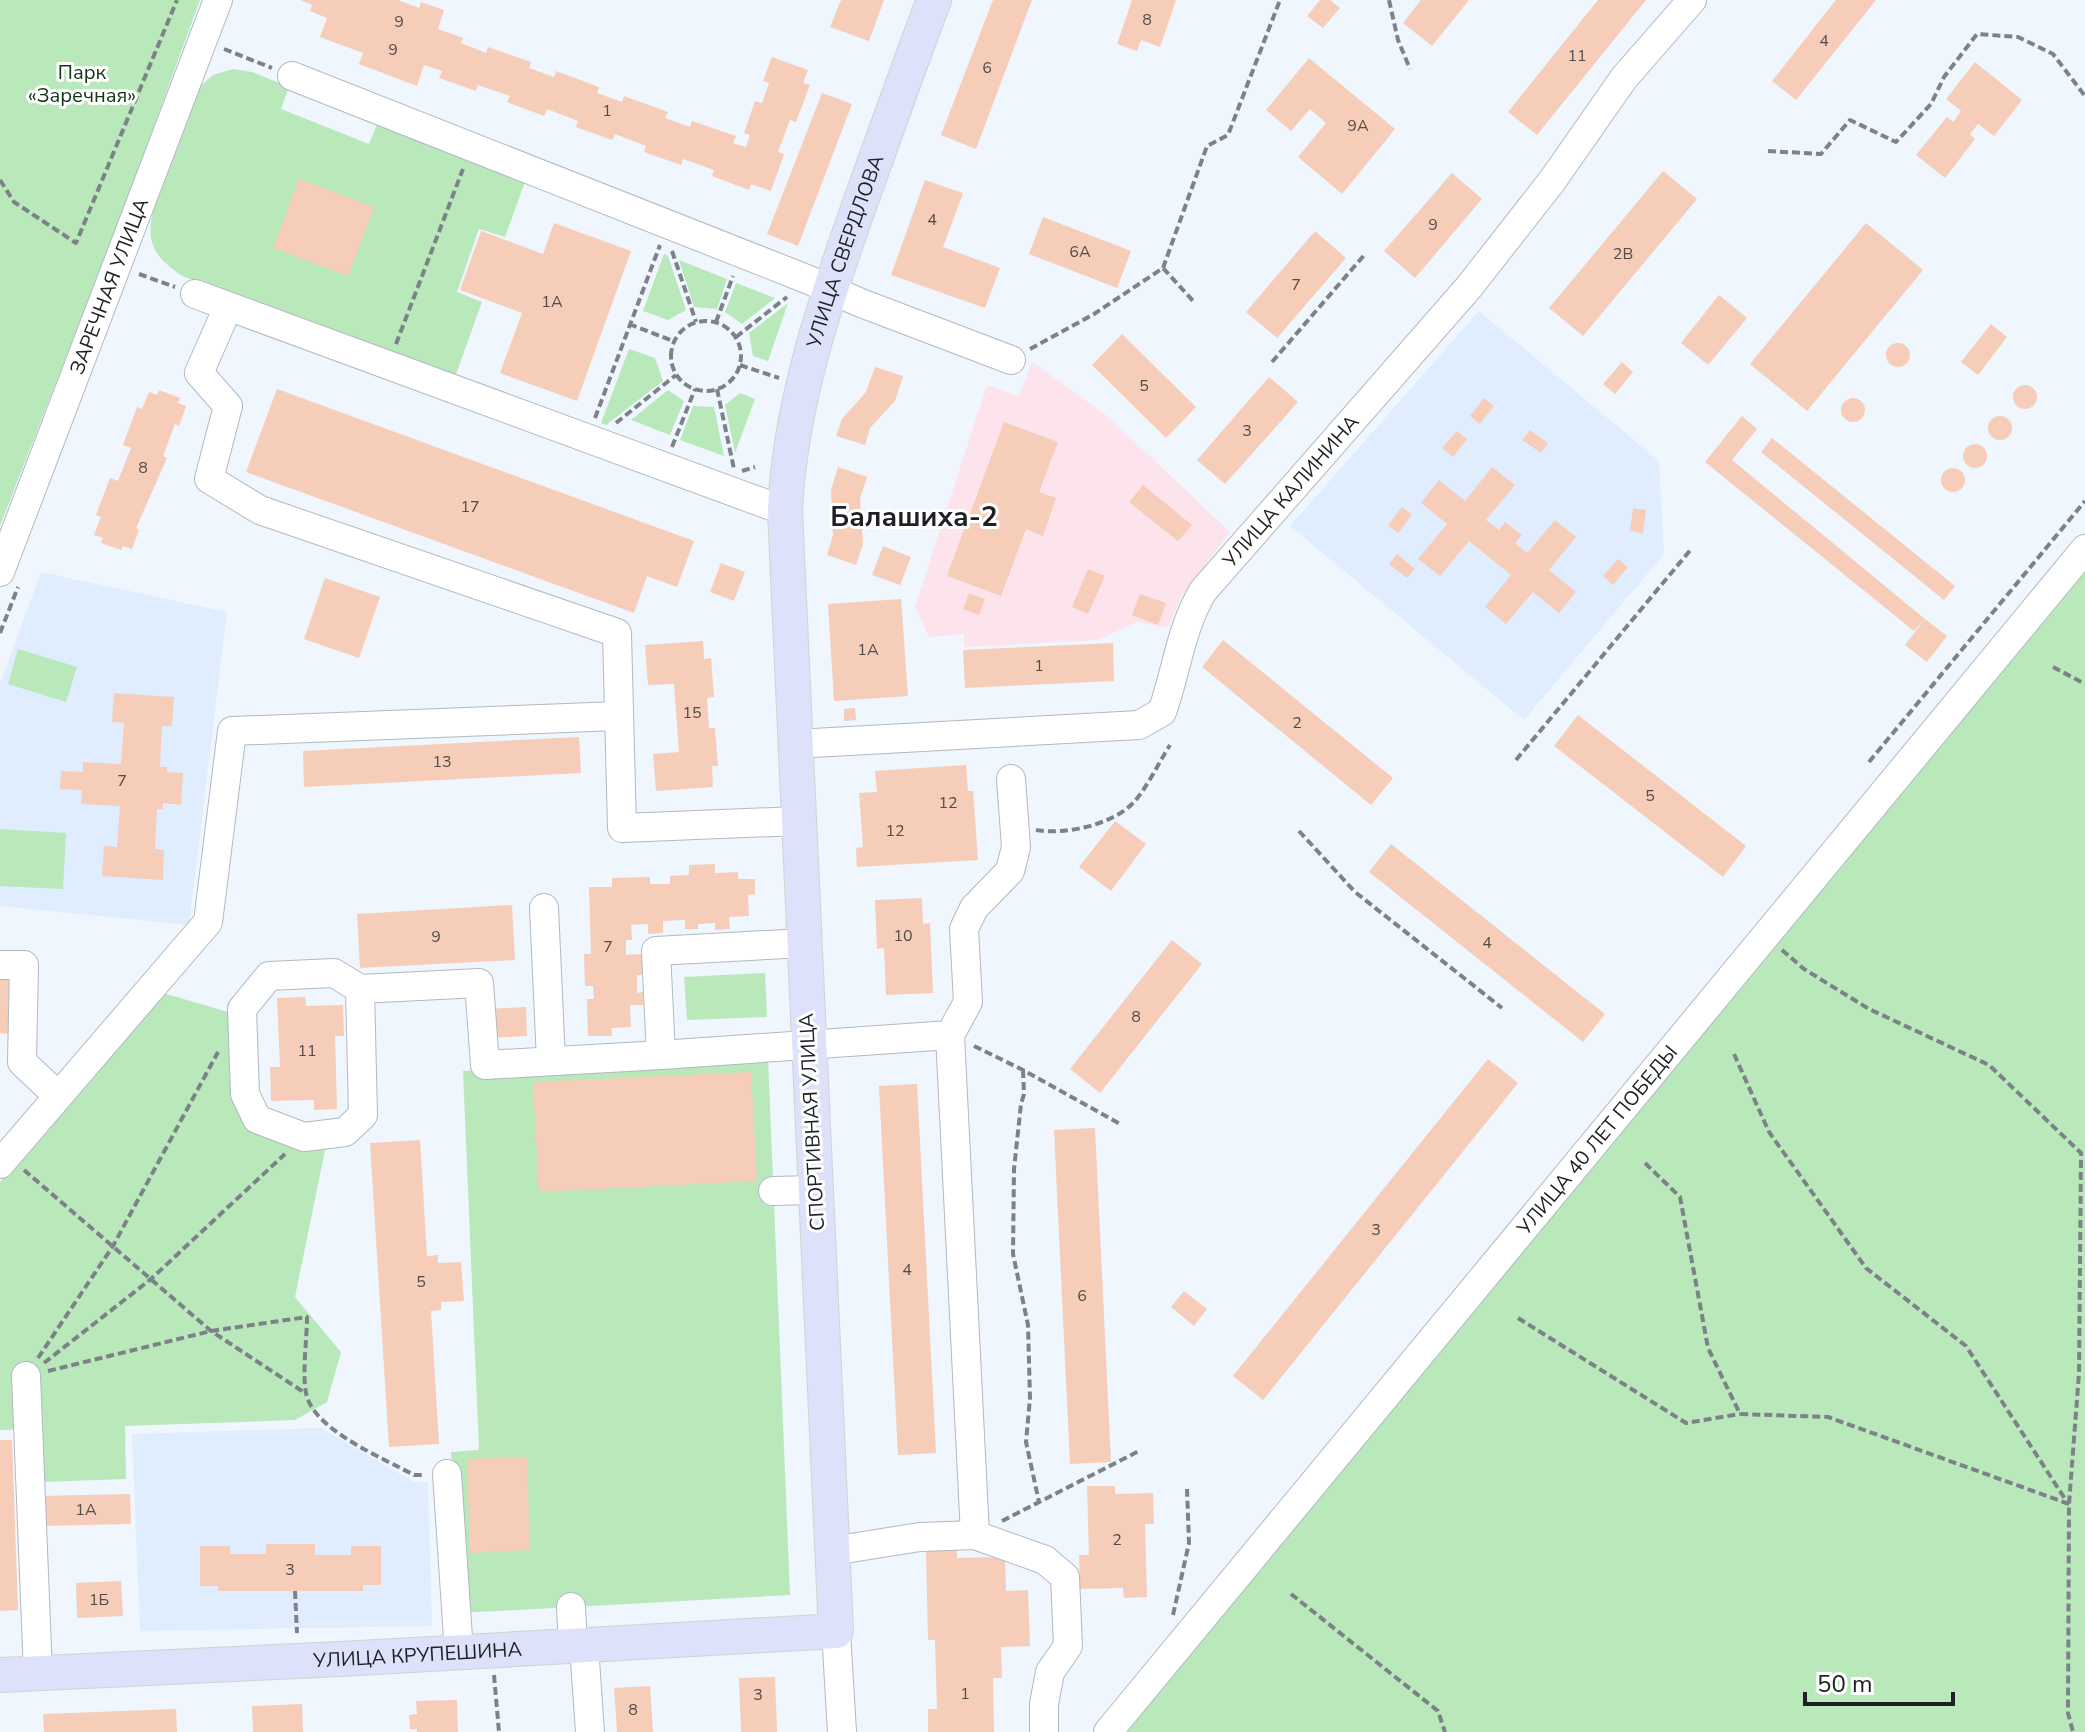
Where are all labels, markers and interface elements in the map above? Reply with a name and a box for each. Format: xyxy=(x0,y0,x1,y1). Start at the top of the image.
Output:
house number: 8 xyxy=(1142,9,1152,31)
house number: 9 xyxy=(394,11,404,33)
house number: 4 xyxy=(1819,30,1829,52)
house number: 9 xyxy=(388,39,398,61)
house number: 11 xyxy=(1567,45,1587,67)
house number: 6 xyxy=(982,57,992,79)
park label: Парк «Заречная» xyxy=(28,59,136,109)
house number: 1 xyxy=(602,100,612,122)
house number: 9А xyxy=(1347,115,1369,137)
street label: УЛИЦА СВЕРДЛОВА xyxy=(800,150,890,352)
street label: ЗАРЕЧНАЯ УЛИЦА xyxy=(63,194,155,378)
house number: 4 xyxy=(927,209,937,231)
house number: 9 xyxy=(1428,214,1438,236)
house number: 6А xyxy=(1069,241,1091,263)
house number: 2В xyxy=(1613,243,1633,265)
house number: 7 xyxy=(1291,274,1301,296)
house number: 1А xyxy=(541,291,563,313)
house number: 5 xyxy=(1139,375,1149,397)
street label: УЛИЦА КАЛИНИНА xyxy=(1216,409,1365,574)
house number: 3 xyxy=(1242,420,1252,442)
house number: 8 xyxy=(138,457,148,479)
house number: 17 xyxy=(460,496,480,518)
district label: Балашиха-2 xyxy=(830,498,998,536)
house number: 1А xyxy=(857,639,879,661)
house number: 1 xyxy=(1034,655,1044,677)
house number: 15 xyxy=(682,702,702,724)
house number: 2 xyxy=(1292,712,1302,734)
house number: 13 xyxy=(432,751,452,773)
house number: 7 xyxy=(117,770,127,792)
house number: 5 xyxy=(1645,785,1655,807)
house number: 12 xyxy=(938,792,958,814)
house number: 12 xyxy=(885,820,905,842)
house number: 10 xyxy=(893,925,913,947)
house number: 9 xyxy=(431,926,441,948)
house number: 4 xyxy=(1482,932,1492,954)
house number: 7 xyxy=(603,936,613,958)
house number: 8 xyxy=(1131,1006,1141,1028)
street label: СПОРТИВНАЯ УЛИЦА xyxy=(793,1012,831,1231)
street label: УЛИЦА 40 ЛЕТ ПОБЕДЫ xyxy=(1510,1039,1683,1241)
house number: 11 xyxy=(297,1040,317,1062)
house number: 3 xyxy=(1371,1219,1381,1241)
house number: 4 xyxy=(902,1259,912,1281)
house number: 5 xyxy=(416,1271,426,1293)
house number: 6 xyxy=(1077,1285,1087,1307)
house number: 1А xyxy=(75,1499,97,1521)
house number: 2 xyxy=(1112,1529,1122,1551)
house number: 3 xyxy=(285,1559,295,1581)
house number: 1Б xyxy=(89,1589,109,1611)
street label: УЛИЦА КРУПЕШИНА xyxy=(312,1635,523,1674)
scale bar xyxy=(1805,1656,1953,1706)
text: 50 m xyxy=(1817,1668,1873,1700)
house number: 1 xyxy=(960,1683,970,1705)
house number: 3 xyxy=(753,1684,763,1706)
house number: 8 xyxy=(628,1699,638,1721)

